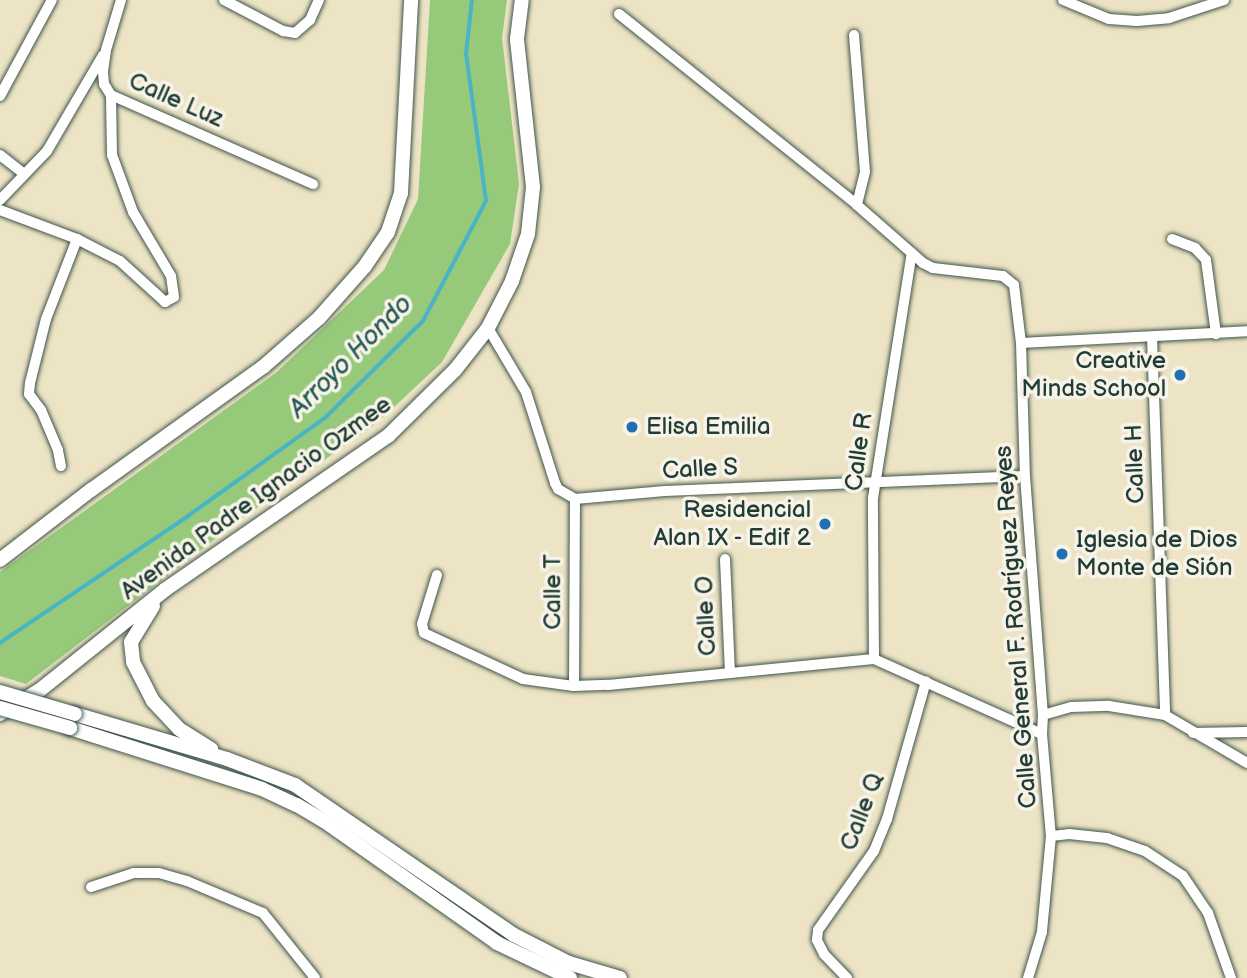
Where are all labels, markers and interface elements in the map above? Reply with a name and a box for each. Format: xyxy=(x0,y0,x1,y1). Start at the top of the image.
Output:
street label: Calle Luz xyxy=(124,66,228,134)
water label: Arroyo Hondo xyxy=(283,289,419,425)
place label: Creative Minds School xyxy=(1021,347,1166,403)
marker: Creative Minds School xyxy=(1172,367,1188,383)
street label: Avenida Padre Ignacio Ozmee xyxy=(115,390,397,606)
street label: Calle R xyxy=(839,411,879,493)
place label: Elisa Emilia xyxy=(646,413,771,441)
marker: Elisa Emilia xyxy=(624,419,640,435)
street label: Calle H xyxy=(1119,424,1151,504)
street label: Calle General F. Rodríguez Reyes xyxy=(989,445,1043,809)
street label: Calle S xyxy=(661,453,739,485)
place label: Residencial Alan IX - Edif 2 xyxy=(652,496,811,552)
marker: Residencial Alan IX - Edif 2 xyxy=(817,516,833,532)
place label: Iglesia de Dios Monte de Sión xyxy=(1076,526,1237,582)
marker: Iglesia de Dios Monte de Sión xyxy=(1054,546,1070,562)
street label: Calle T xyxy=(539,554,567,630)
street label: Calle O xyxy=(690,575,722,657)
street label: Calle Q xyxy=(834,769,890,855)

